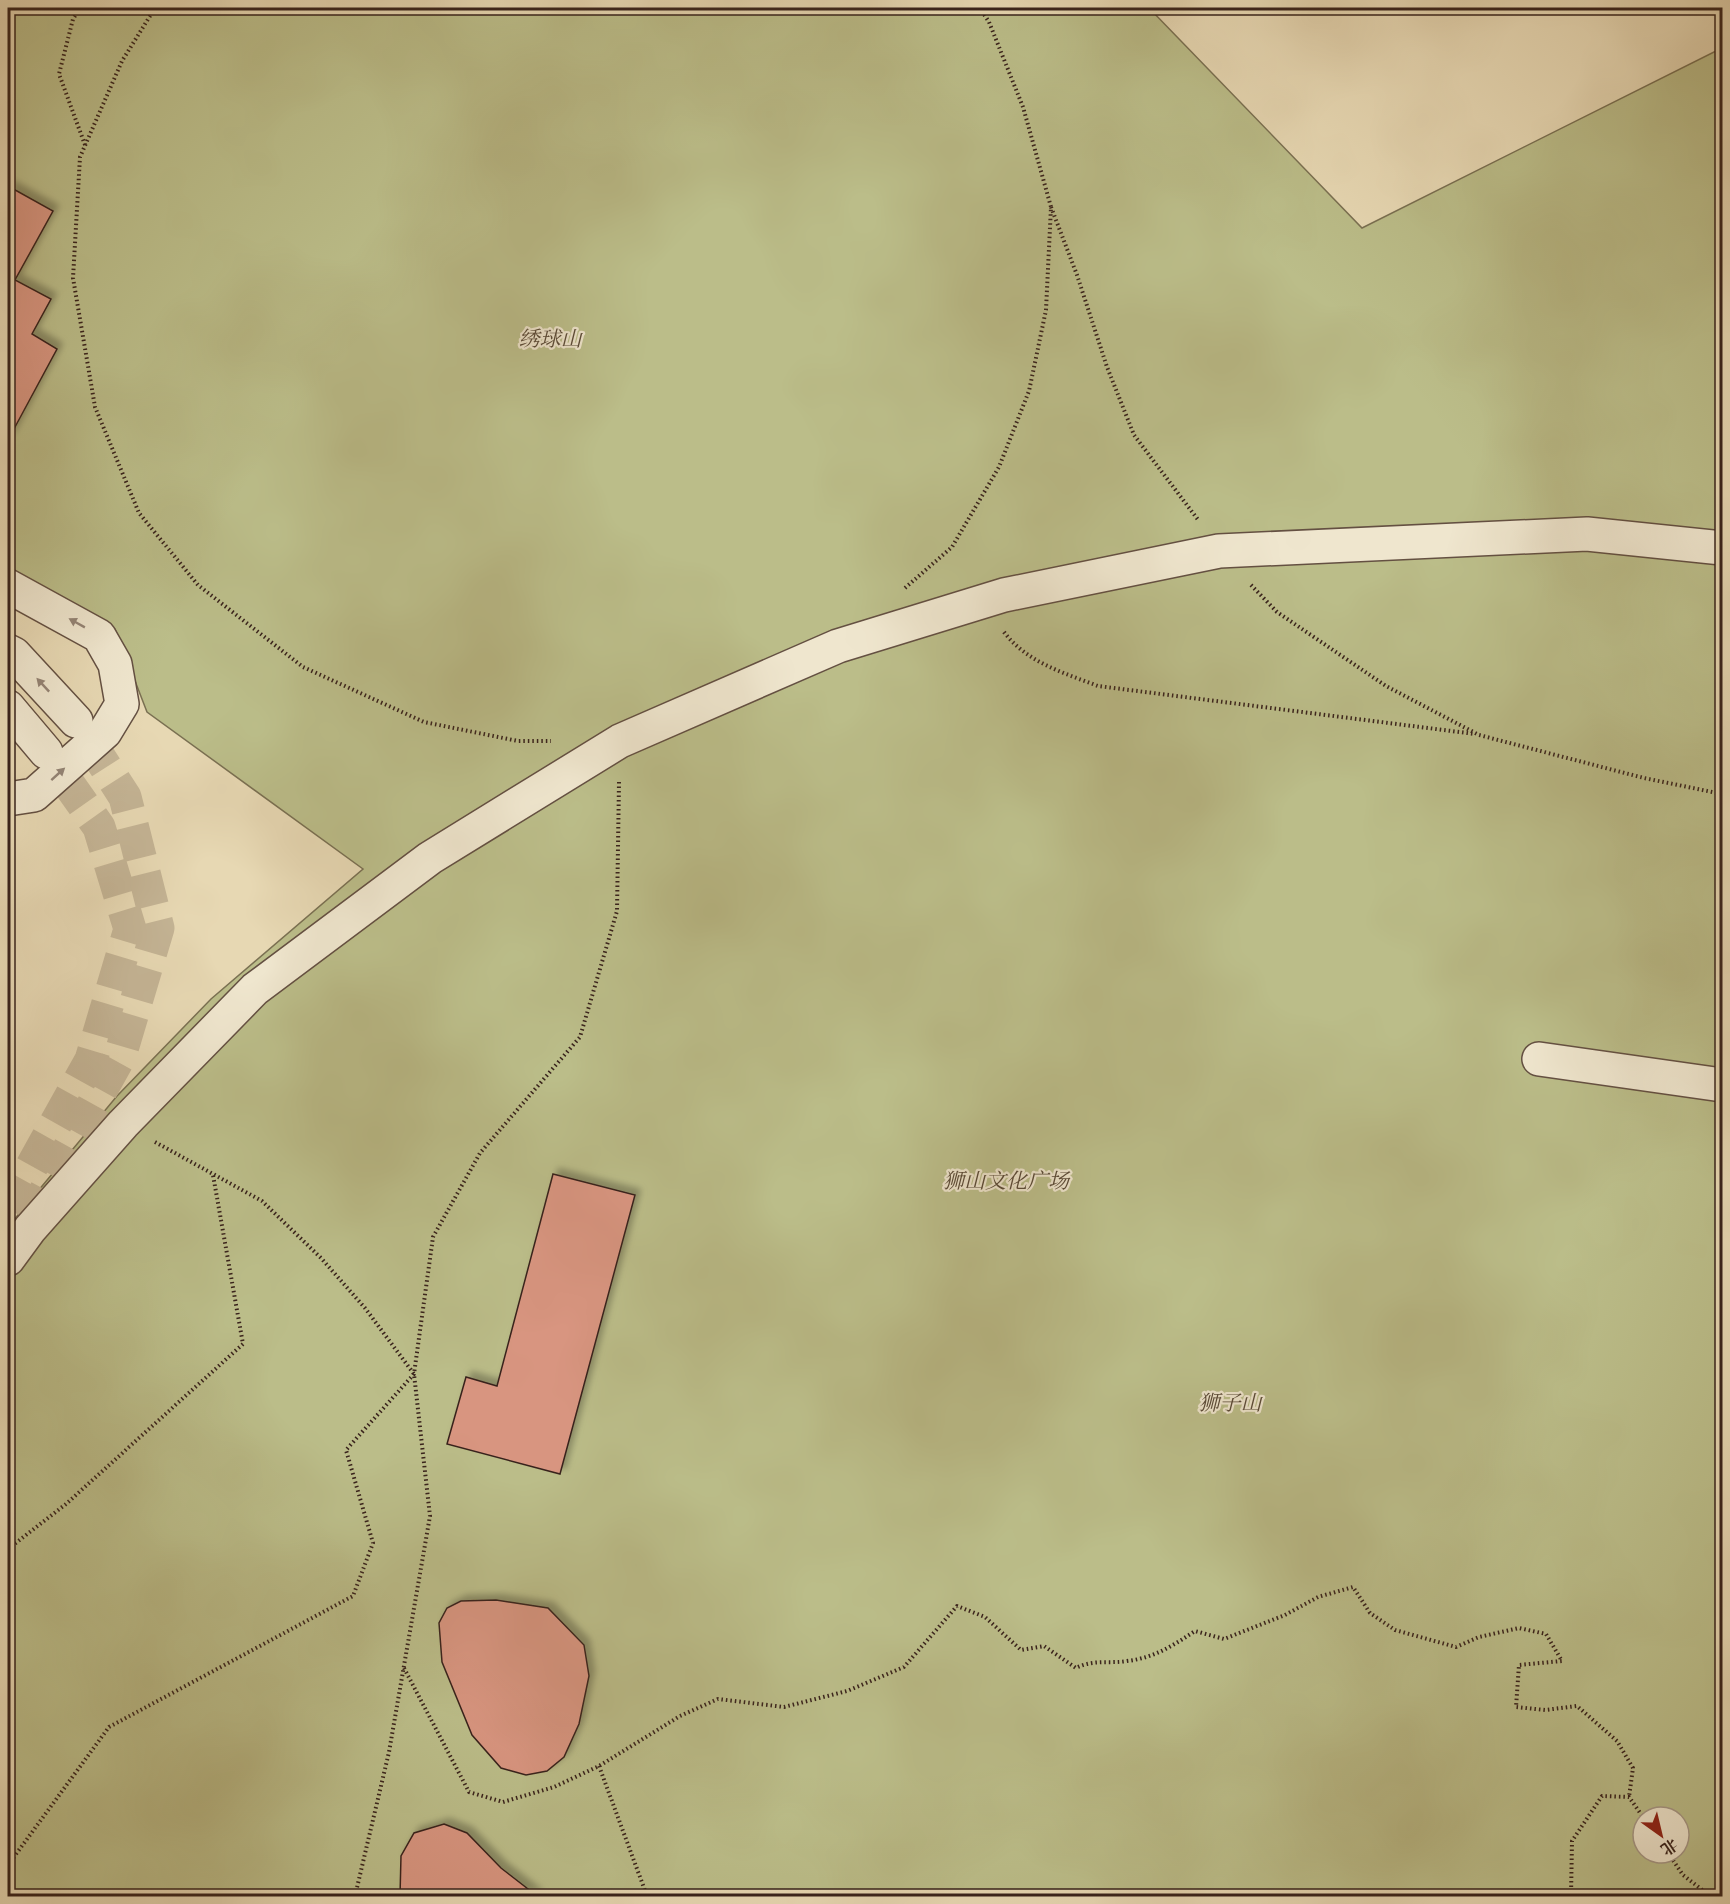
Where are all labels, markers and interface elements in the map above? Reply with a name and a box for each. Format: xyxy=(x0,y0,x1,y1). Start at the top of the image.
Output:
park label: 绣球山 xyxy=(519,327,583,354)
one-way arrow xyxy=(68,618,85,628)
one-way arrow xyxy=(36,678,50,692)
one-way arrow xyxy=(50,768,65,781)
park label: 狮山文化广场 xyxy=(943,1169,1071,1196)
park label: 狮子山 xyxy=(1199,1391,1263,1418)
north arrow xyxy=(1631,1805,1691,1865)
text: 北 xyxy=(1656,1833,1681,1859)

